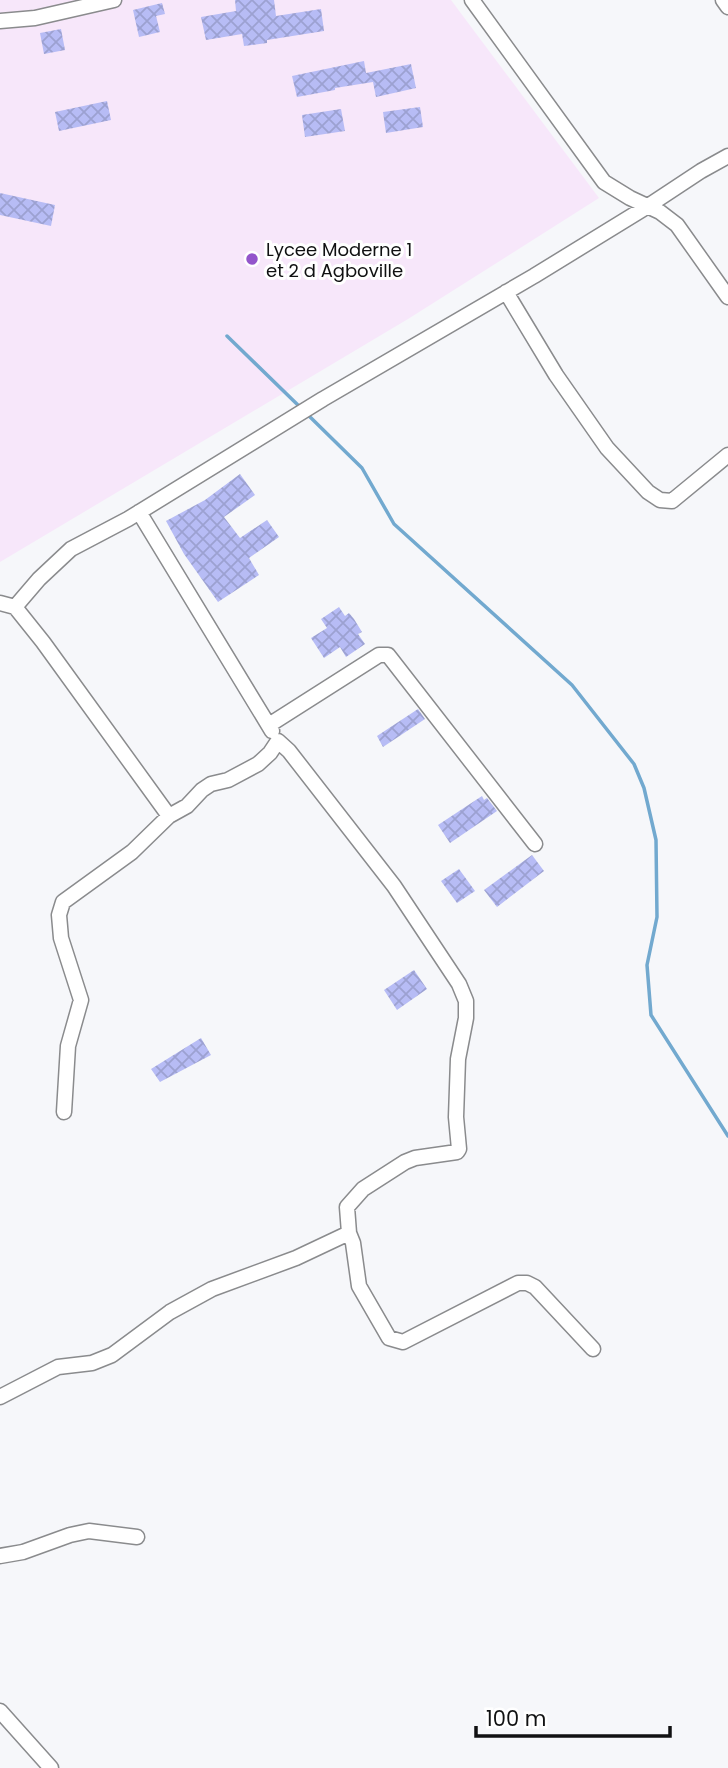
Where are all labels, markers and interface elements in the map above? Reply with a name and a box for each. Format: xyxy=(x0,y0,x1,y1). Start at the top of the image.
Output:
place label: Lycee Moderne 1 et 2 d Agboville xyxy=(266,237,412,283)
marker: Lycee Moderne 1 et 2 d Agboville xyxy=(244,251,260,267)
scale bar xyxy=(476,1694,670,1738)
text: 100 m xyxy=(486,1704,546,1733)

